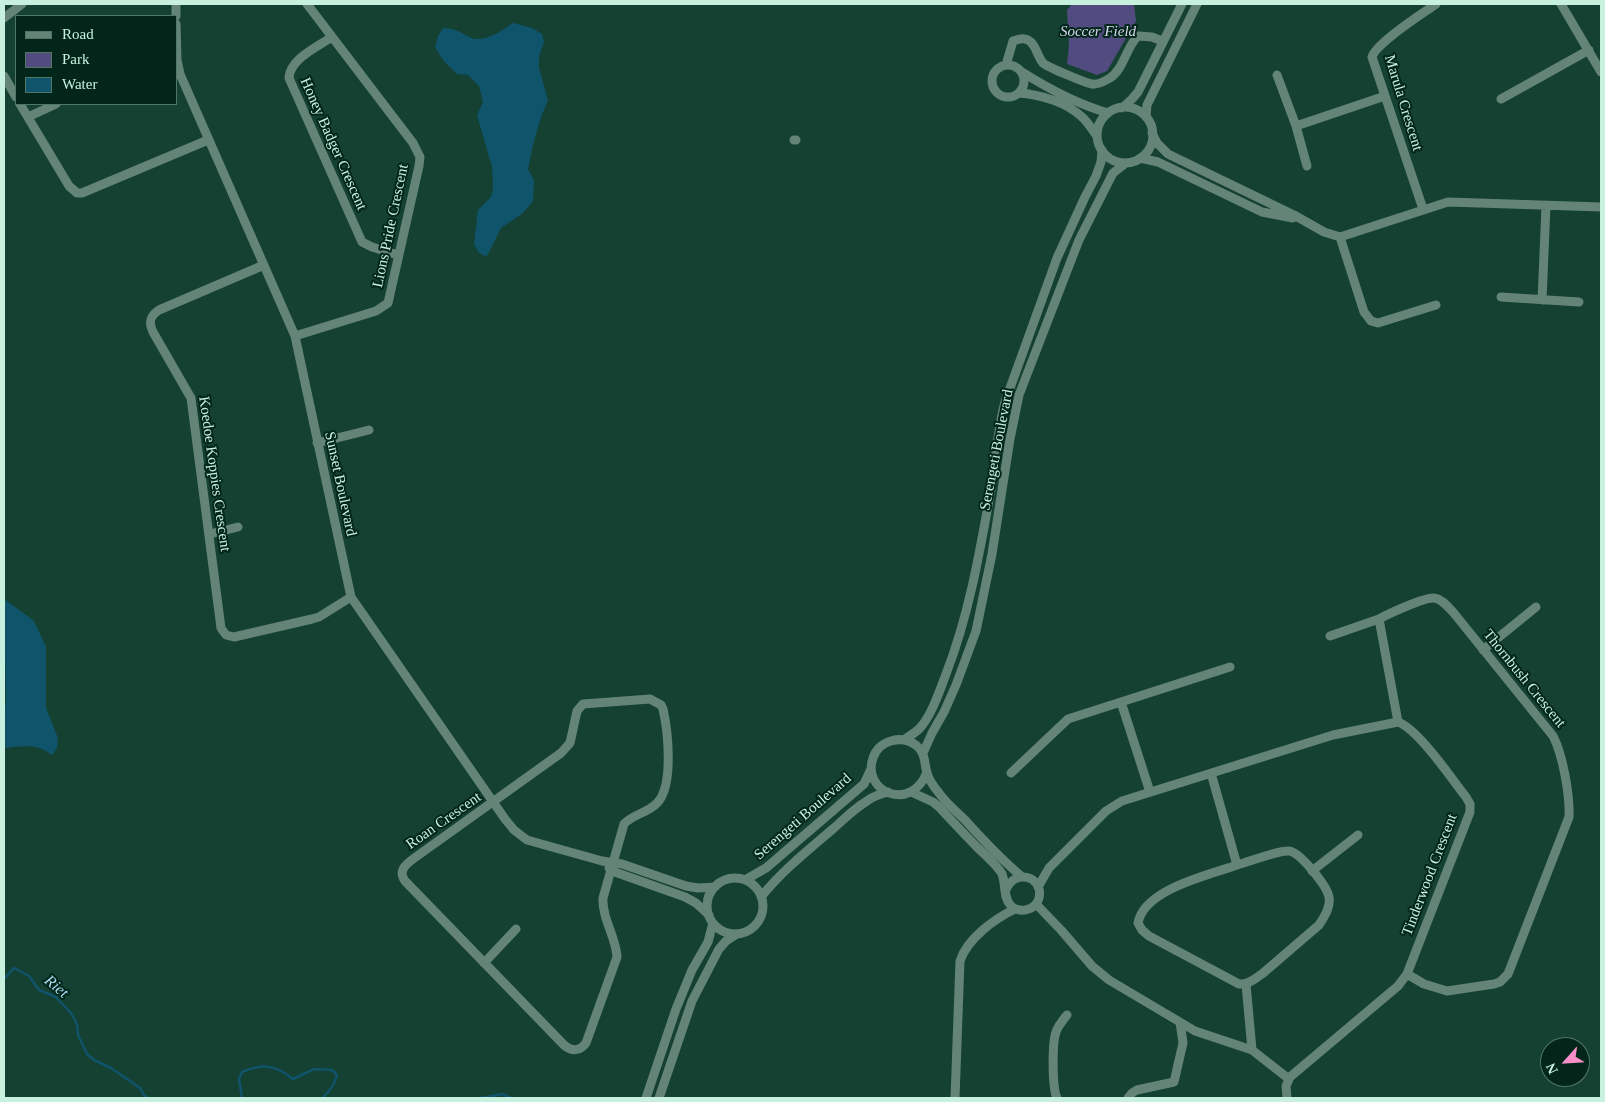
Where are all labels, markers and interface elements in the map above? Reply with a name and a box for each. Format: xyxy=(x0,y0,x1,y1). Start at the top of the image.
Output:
legend xyxy=(15,15,178,105)
park label: Soccer Field xyxy=(1060,23,1136,41)
text: Road xyxy=(62,26,94,42)
text: Park xyxy=(62,51,90,67)
street label: Marula Crescent xyxy=(1380,53,1426,153)
street label: Honey Badger Crescent xyxy=(296,75,370,213)
text: Water xyxy=(62,76,97,92)
street label: Lions Pride Crescent xyxy=(369,163,413,289)
street label: Serengeti Boulevard xyxy=(976,388,1018,512)
street label: Koedoe Koppies Crescent xyxy=(194,395,234,553)
street label: Sunset Boulevard xyxy=(320,430,360,538)
street label: Thornbush Crescent xyxy=(1479,626,1569,732)
street label: Serengeti Boulevard xyxy=(751,770,855,864)
street label: Roan Crescent xyxy=(403,788,485,854)
street label: Tinderwood Crescent xyxy=(1398,812,1462,938)
water label: Riet xyxy=(40,971,72,1003)
north arrow xyxy=(1540,1037,1590,1087)
text: N xyxy=(1543,1061,1561,1076)

